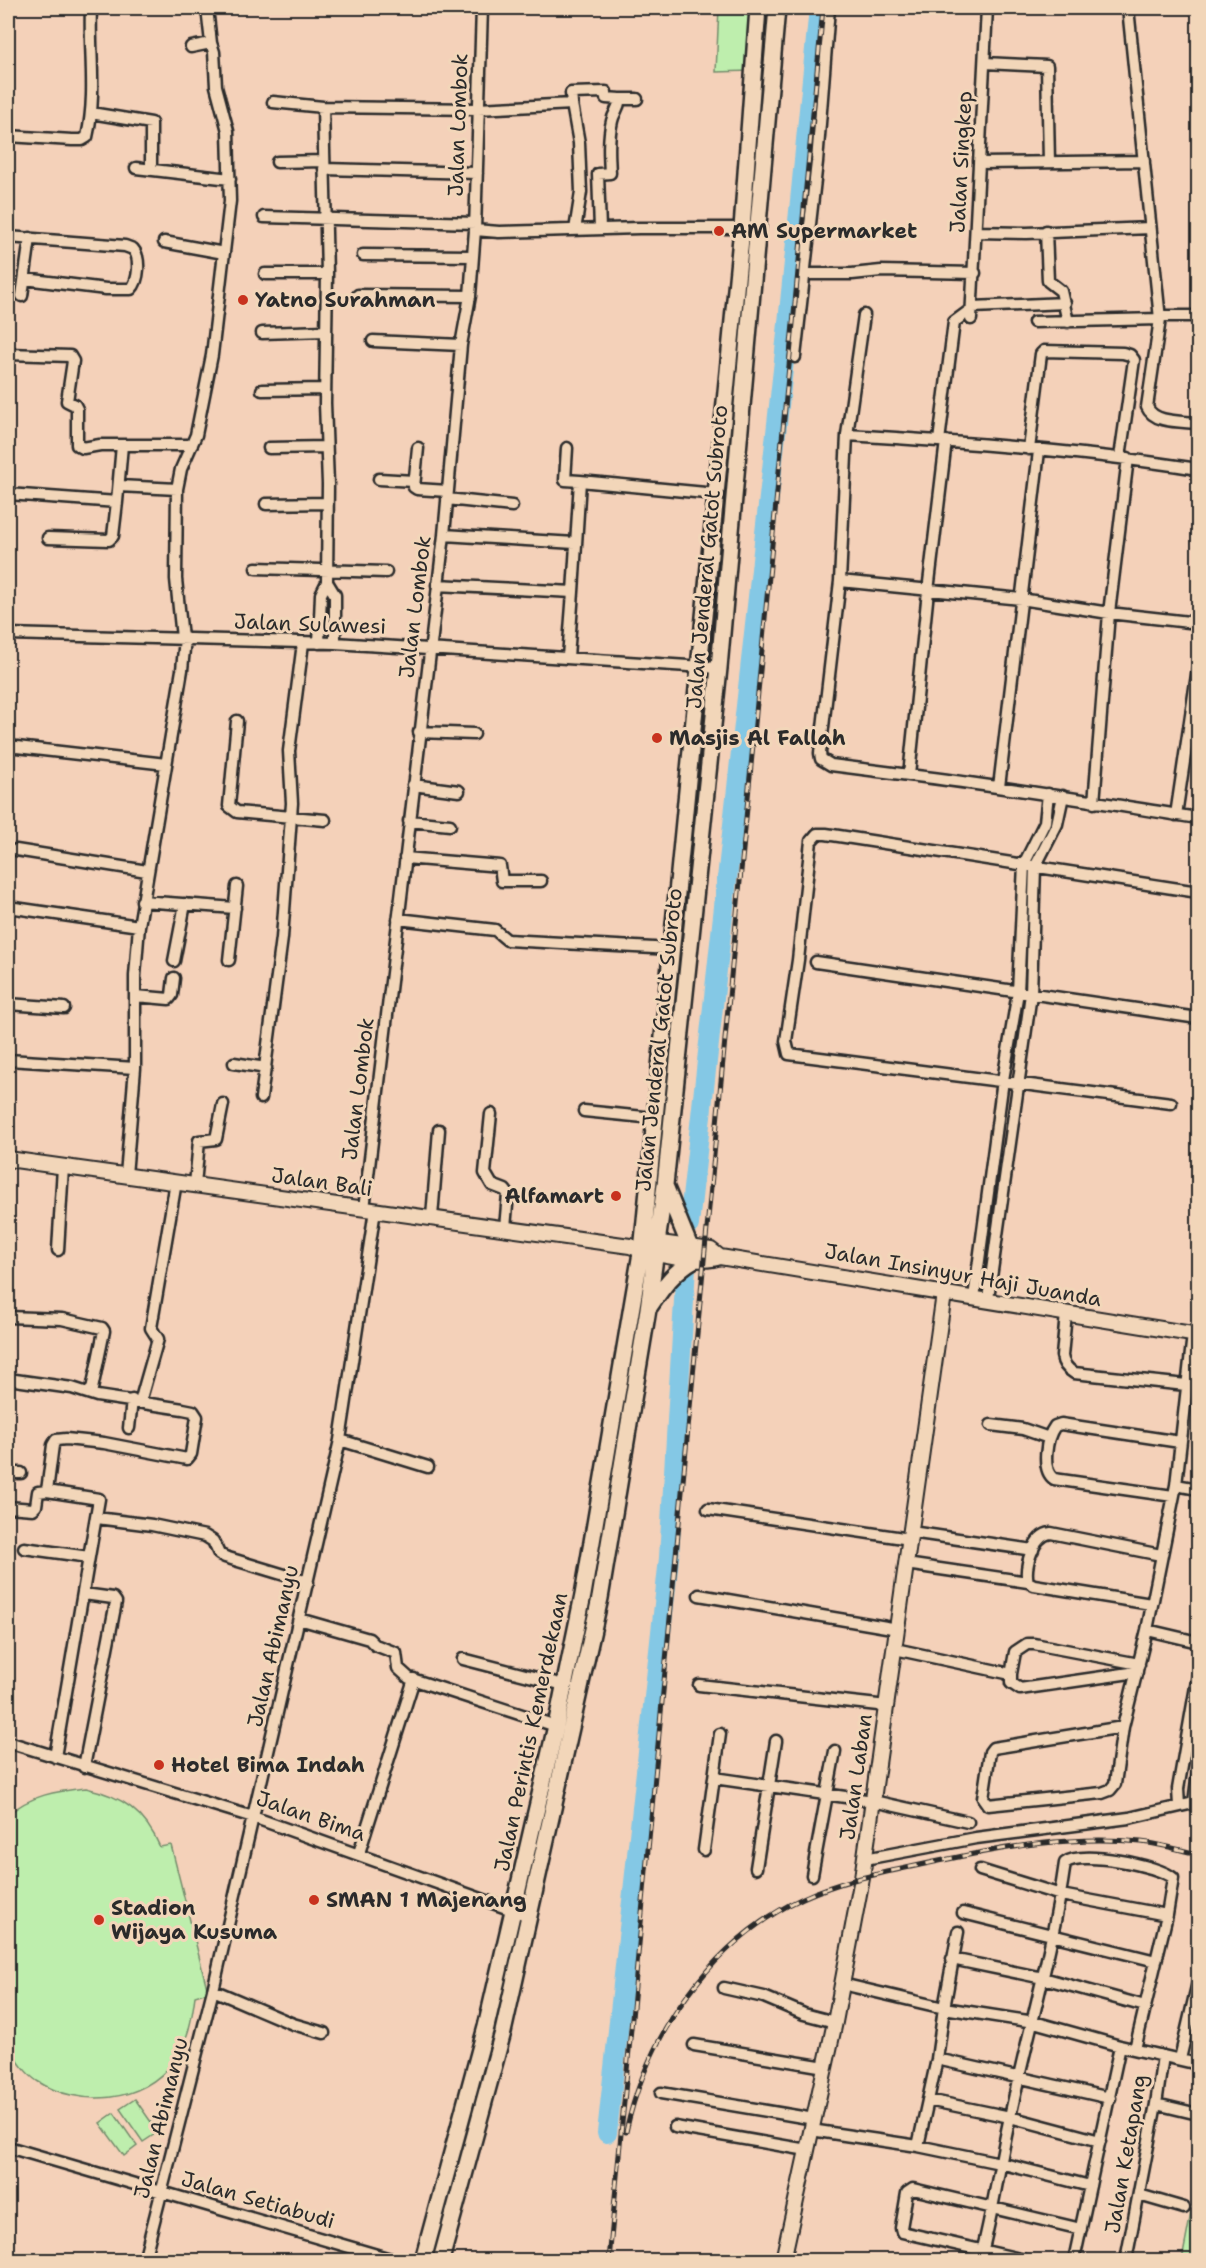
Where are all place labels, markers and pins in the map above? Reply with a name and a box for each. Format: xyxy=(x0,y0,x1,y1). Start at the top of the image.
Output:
place label: AM Supermarket xyxy=(731,217,917,245)
marker: AM Supermarket xyxy=(712,224,726,238)
place label: Yatno Surahman xyxy=(255,286,436,314)
marker: Yatno Surahman xyxy=(236,293,250,307)
place label: Masjis Al Fallah xyxy=(669,724,846,752)
marker: Masjis Al Fallah xyxy=(650,731,664,745)
place label: Alfamart xyxy=(504,1182,604,1210)
marker: Alfamart xyxy=(609,1189,623,1203)
place label: Hotel Bima Indah xyxy=(171,1751,365,1779)
marker: Hotel Bima Indah xyxy=(152,1758,166,1772)
place label: SMAN 1 Majenang xyxy=(326,1886,527,1914)
marker: SMAN 1 Majenang xyxy=(307,1893,321,1907)
place label: Stadion Wijaya Kusuma xyxy=(111,1894,278,1946)
marker: Stadion Wijaya Kusuma xyxy=(92,1913,106,1927)

